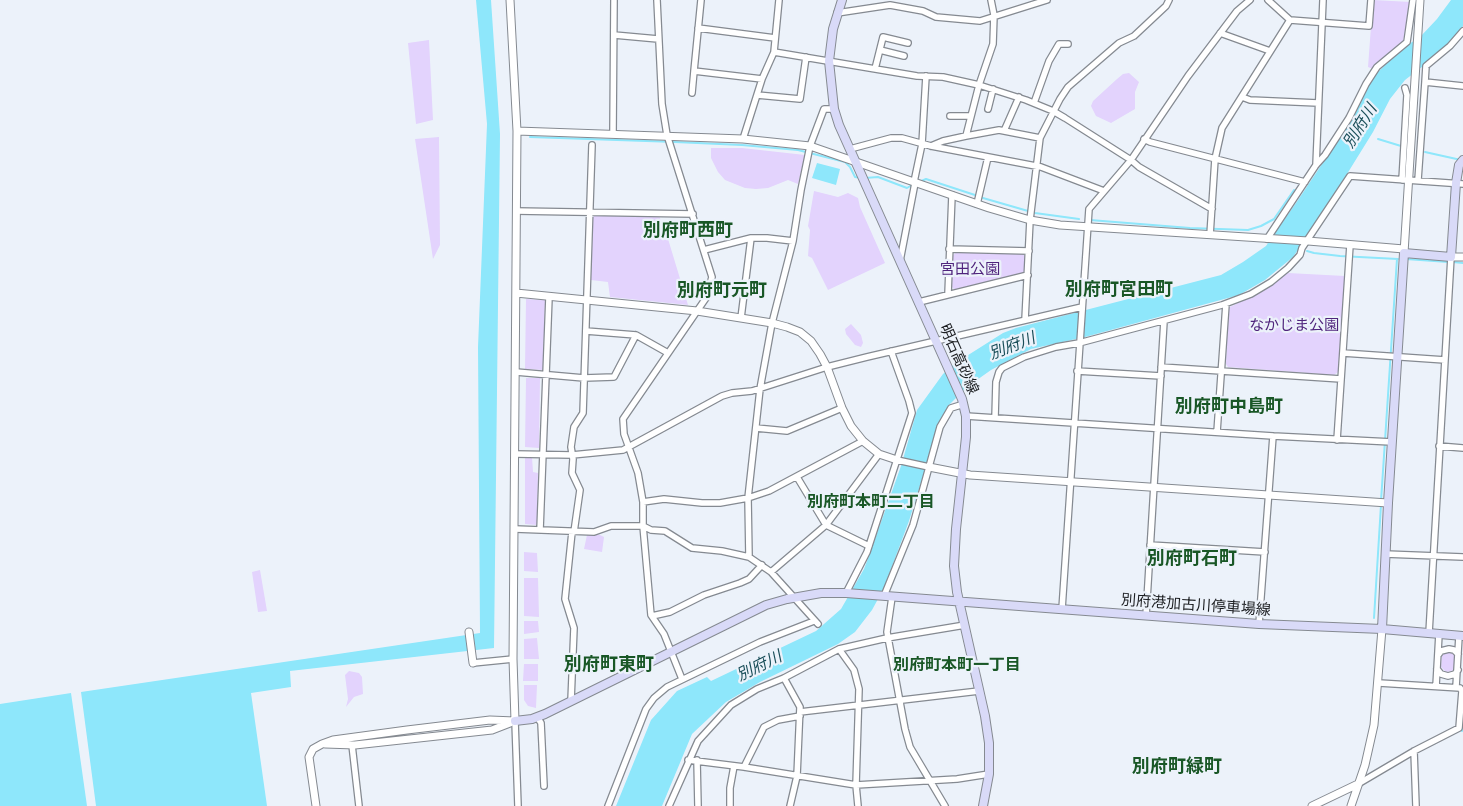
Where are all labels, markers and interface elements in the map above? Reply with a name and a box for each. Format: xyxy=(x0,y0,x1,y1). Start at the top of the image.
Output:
water label: 別府川 xyxy=(1339,101,1381,151)
district label: 別府町西町 xyxy=(643,219,733,241)
park label: 宮田公園 xyxy=(940,260,1000,278)
district label: 別府町宮田町 xyxy=(1065,278,1173,300)
district label: 別府町元町 xyxy=(677,279,767,301)
park label: なかじま公園 xyxy=(1249,316,1339,334)
street label: 明石高砂線 xyxy=(936,321,982,397)
water label: 別府川 xyxy=(986,328,1038,364)
district label: 別府町中島町 xyxy=(1175,395,1283,417)
district label: 別府町本町二丁目 xyxy=(807,492,935,512)
district label: 別府町石町 xyxy=(1147,547,1237,569)
street label: 別府港加古川停車場線 xyxy=(1121,591,1271,619)
water label: 別府川 xyxy=(733,647,785,685)
district label: 別府町東町 xyxy=(564,653,654,675)
district label: 別府町本町一丁目 xyxy=(893,655,1021,675)
district label: 別府町緑町 xyxy=(1132,755,1222,777)

